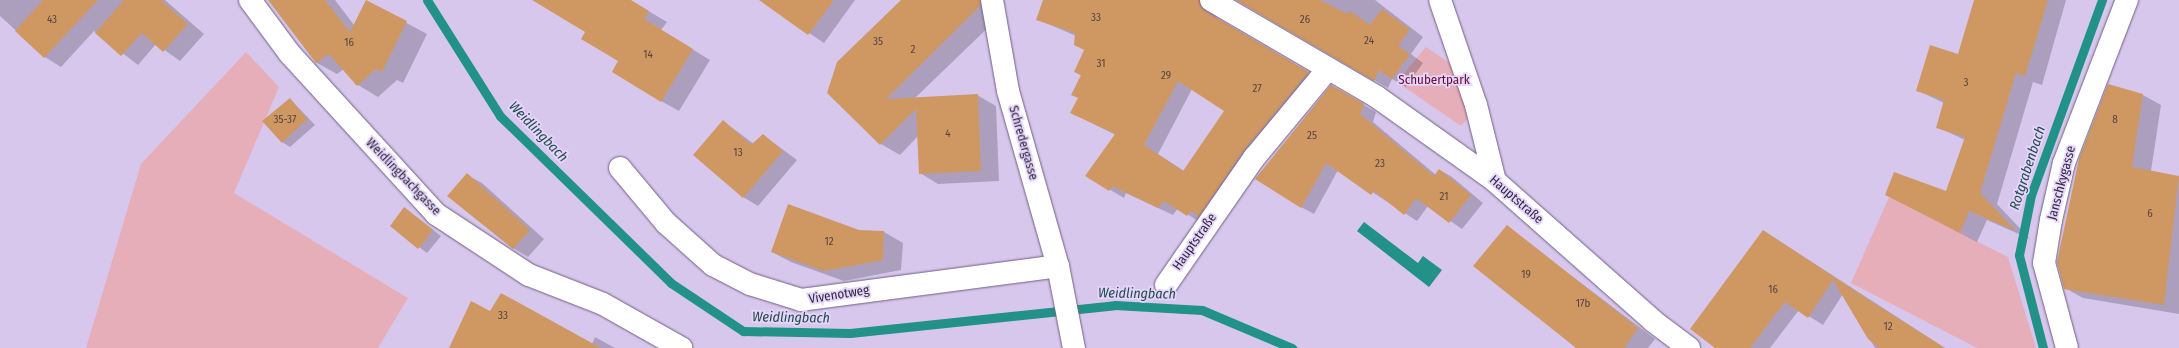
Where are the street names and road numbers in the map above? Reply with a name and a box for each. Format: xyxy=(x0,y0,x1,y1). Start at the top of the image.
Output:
street label: Schredergasse xyxy=(1005,104,1041,182)
street label: Weidlingbachgasse xyxy=(362,135,444,219)
street label: Janschkygasse xyxy=(2045,144,2079,222)
street label: Hauptstraße xyxy=(1486,172,1546,228)
street label: Hauptstraße xyxy=(1170,211,1220,273)
street label: Vivenotweg xyxy=(808,283,870,307)

